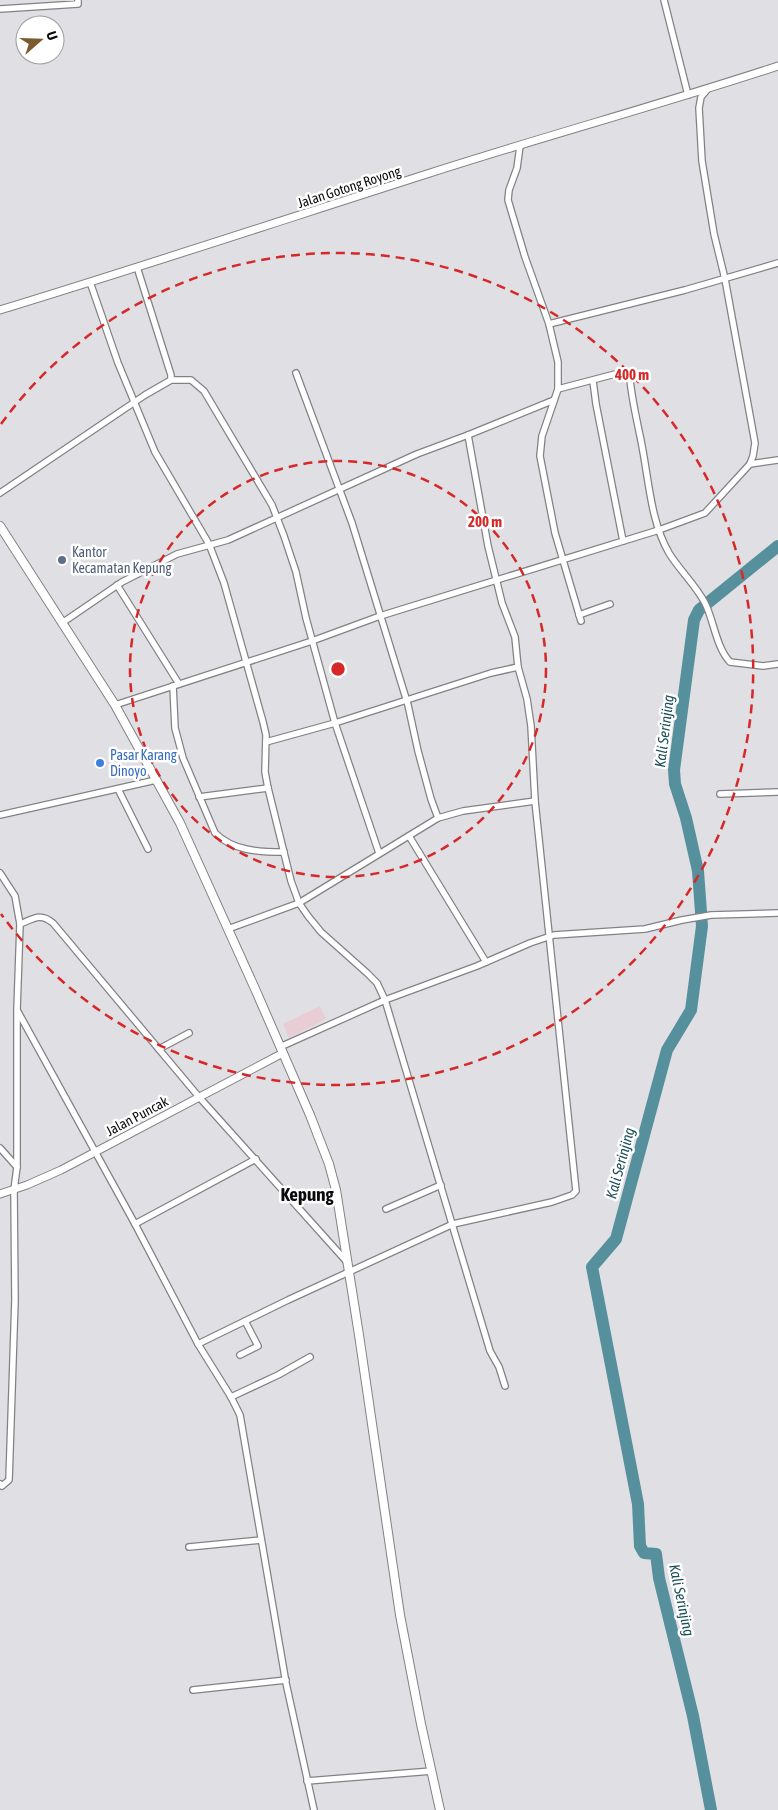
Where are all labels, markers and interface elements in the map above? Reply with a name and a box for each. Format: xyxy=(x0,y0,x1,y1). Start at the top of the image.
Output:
north arrow xyxy=(15,15,65,65)
text: U xyxy=(43,29,61,42)
street label: Jalan Gotong Royong xyxy=(295,163,403,211)
text: 400 m xyxy=(614,366,649,383)
text: 200 m xyxy=(468,513,502,530)
place label: Kantor Kecamatan Kepung xyxy=(72,544,172,576)
marker: Kantor Kecamatan Kepung xyxy=(56,554,68,566)
centre of rings xyxy=(329,660,347,678)
water label: Kali Serinjing xyxy=(651,694,677,768)
place label: Pasar Karang Dinoyo xyxy=(110,747,177,779)
marker: Pasar Karang Dinoyo xyxy=(94,757,106,769)
street label: Jalan Puncak xyxy=(103,1093,171,1139)
water label: Kali Serinjing xyxy=(602,1126,638,1200)
district label: Kepung xyxy=(280,1183,334,1205)
water label: Kali Serinjing xyxy=(666,1563,698,1637)

